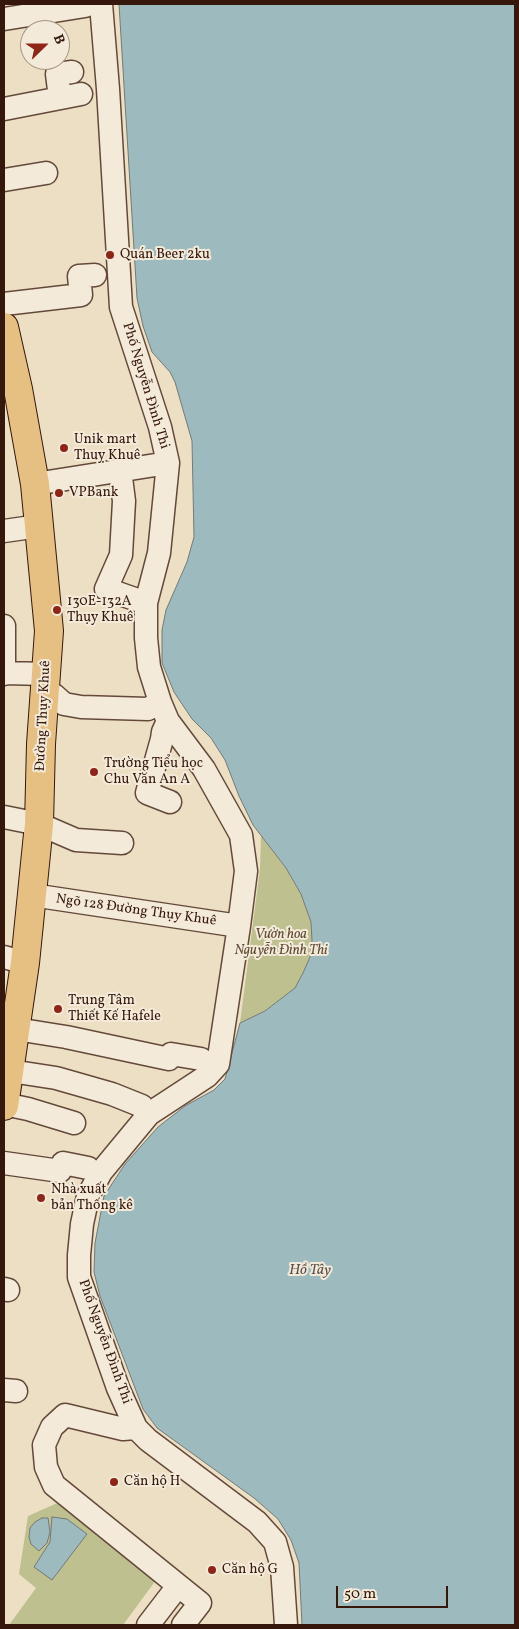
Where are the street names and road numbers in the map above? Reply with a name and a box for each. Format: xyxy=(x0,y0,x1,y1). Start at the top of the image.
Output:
street label: Phố Nguyễn Đình Thi xyxy=(118,321,172,451)
street label: Đường Thụy Khuê xyxy=(33,660,55,772)
street label: Ngõ 128 Đường Thụy Khuê xyxy=(55,891,217,931)
street label: Phố Nguyễn Đình Thi xyxy=(74,1277,134,1407)

